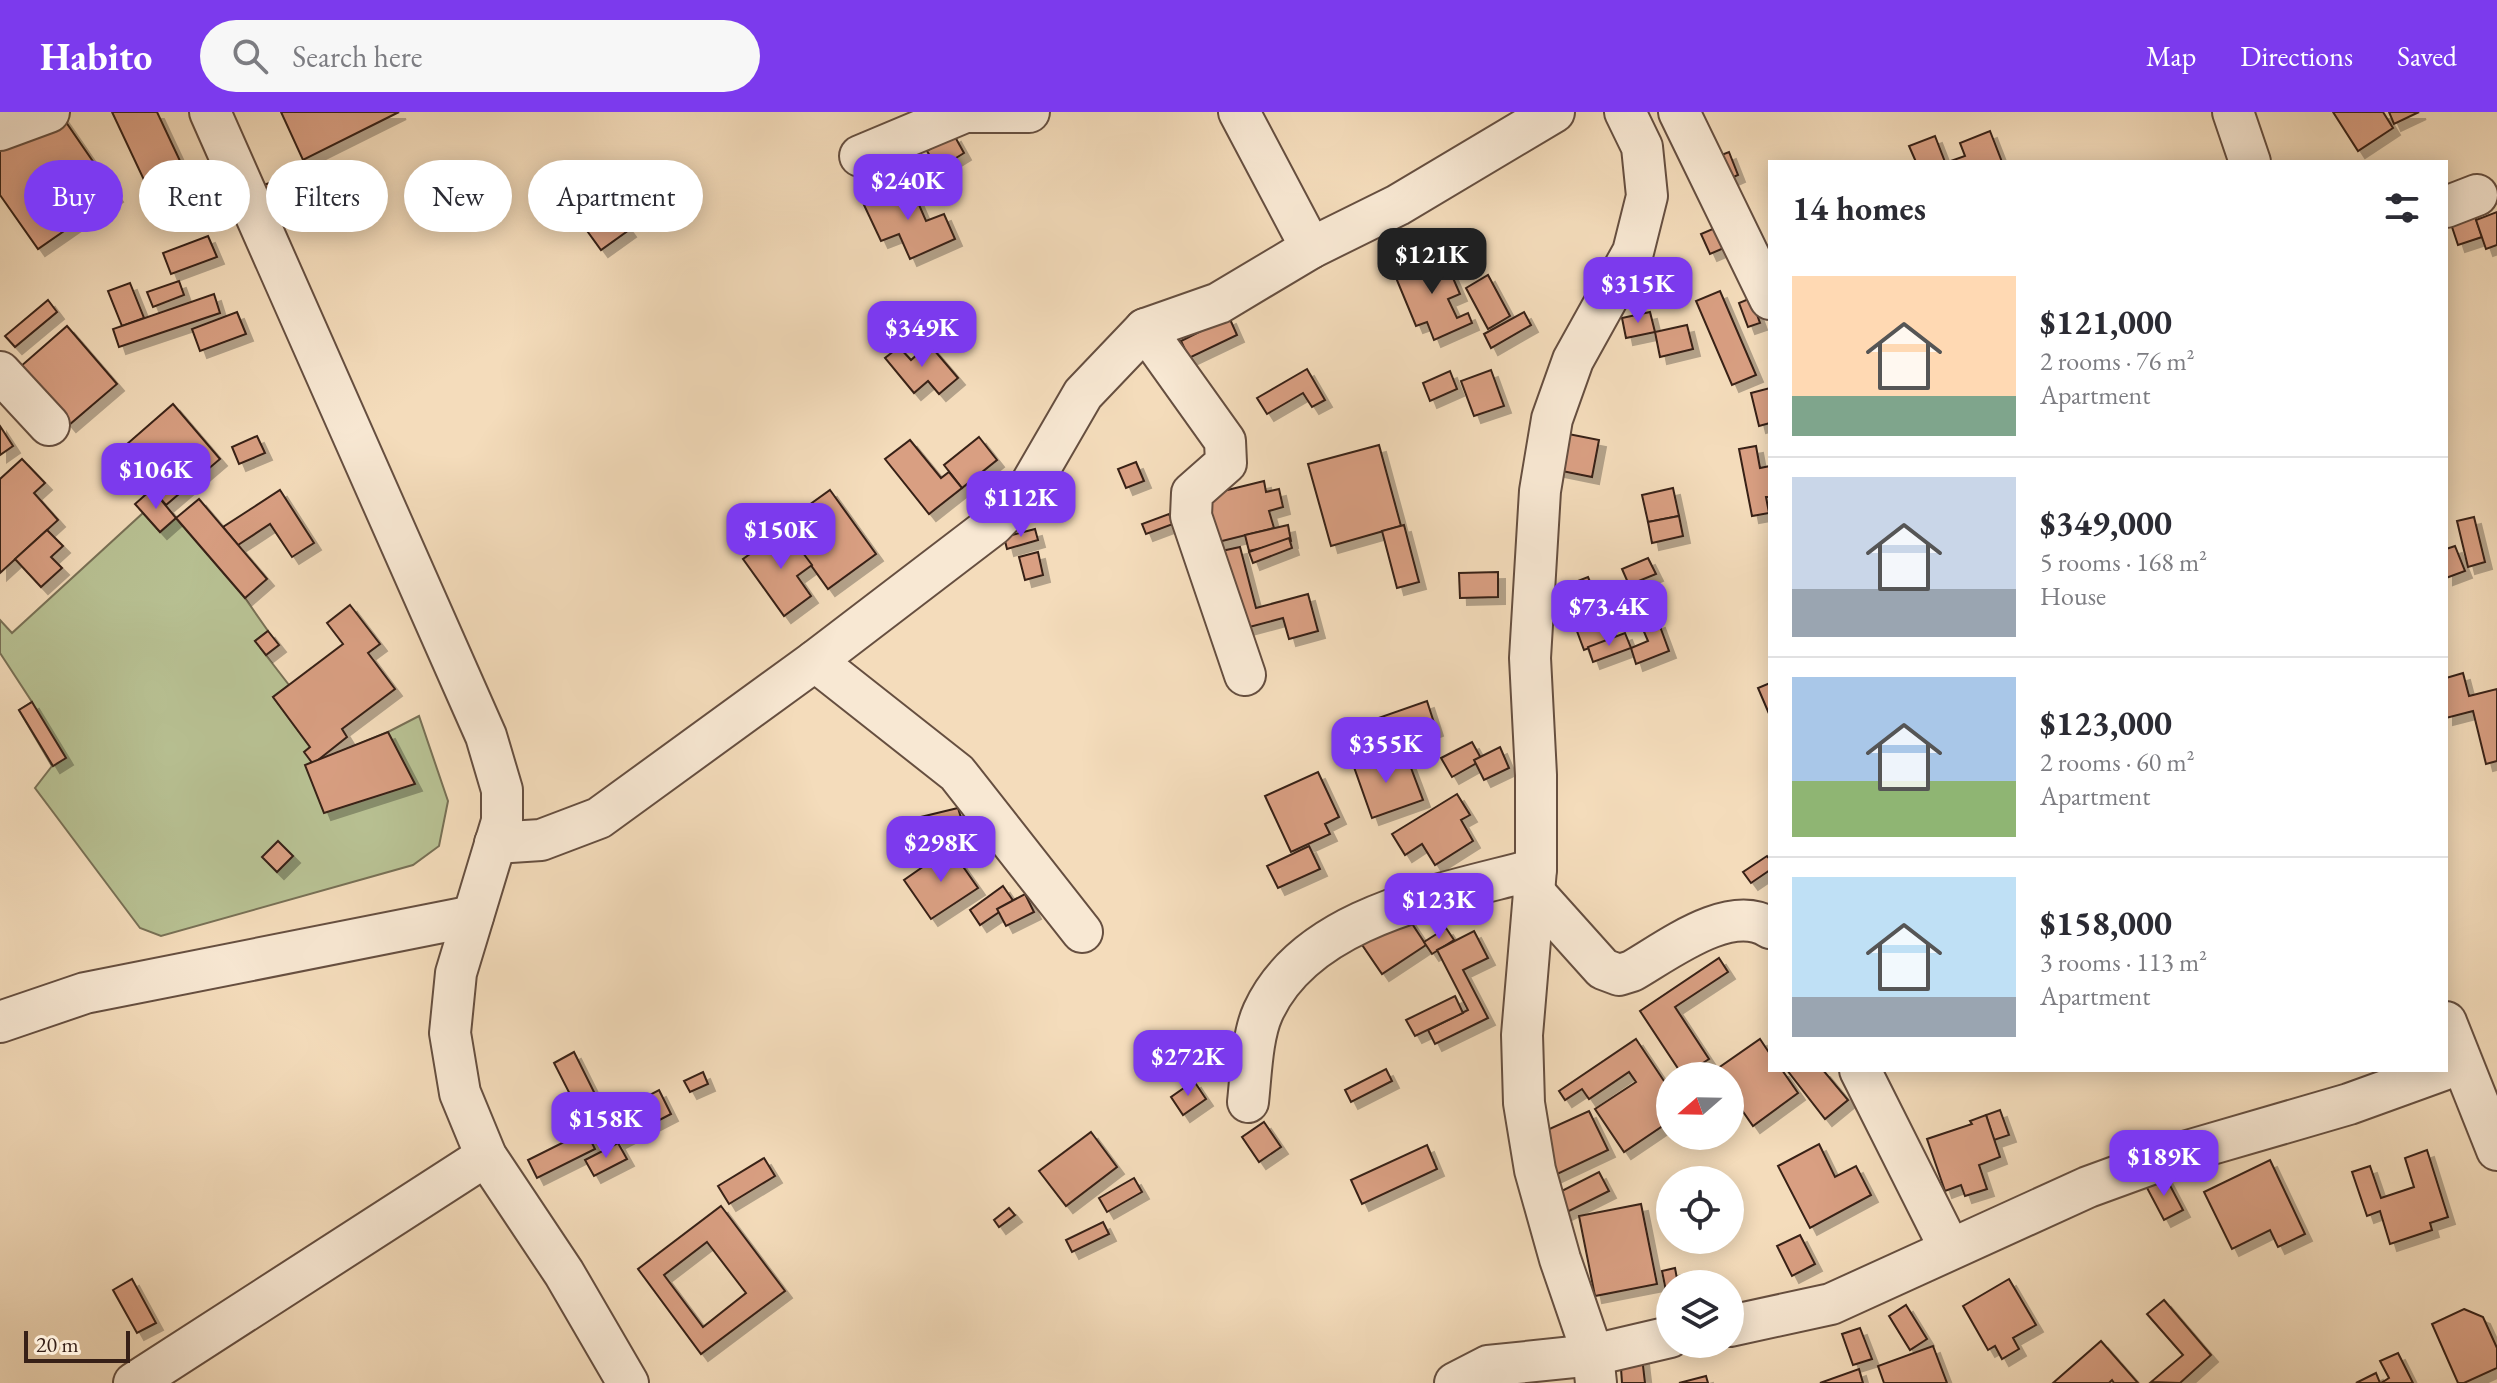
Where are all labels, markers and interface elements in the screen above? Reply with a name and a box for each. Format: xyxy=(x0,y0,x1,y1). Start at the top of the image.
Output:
search box xyxy=(200,20,760,92)
text: Habito xyxy=(40,32,152,81)
icon: search xyxy=(228,34,272,78)
text: Search here xyxy=(292,37,422,76)
text: Map xyxy=(2146,38,2196,74)
text: Directions xyxy=(2240,38,2353,74)
text: Saved xyxy=(2397,38,2457,74)
pin: $240K xyxy=(852,154,964,222)
chip: Buy xyxy=(24,160,123,232)
chip: Rent xyxy=(139,160,250,232)
chip: Filters xyxy=(266,160,388,232)
chip: New xyxy=(404,160,512,232)
chip: Apartment xyxy=(528,160,703,232)
text: $240K xyxy=(871,163,945,197)
text: 14 homes xyxy=(1792,186,1926,230)
icon: filters xyxy=(2380,186,2424,230)
pin: $121K xyxy=(1376,228,1488,296)
text: $121K xyxy=(1395,237,1469,271)
pin: $315K xyxy=(1582,257,1694,325)
text: $315K xyxy=(1601,266,1675,300)
text: $121,000 xyxy=(2040,300,2172,344)
pin: $349K xyxy=(866,301,978,369)
icon: home xyxy=(1856,308,1952,404)
text: $349K xyxy=(885,310,959,344)
text: 2 rooms · 76 m² xyxy=(2040,344,2195,378)
text: Apartment xyxy=(2040,378,2150,412)
pin: $106K xyxy=(100,443,212,511)
text: $106K xyxy=(119,452,193,486)
pin: $112K xyxy=(965,471,1077,539)
text: $112K xyxy=(984,480,1058,514)
text: $349,000 xyxy=(2040,501,2172,545)
pin: $150K xyxy=(725,503,837,571)
icon: home xyxy=(1856,509,1952,605)
text: $150K xyxy=(744,512,818,546)
text: 5 rooms · 168 m² xyxy=(2040,545,2207,579)
text: House xyxy=(2040,579,2106,613)
pin: $73.4K xyxy=(1544,580,1674,648)
text: $73.4K xyxy=(1569,589,1649,623)
text: $123,000 xyxy=(2040,701,2172,745)
icon: home xyxy=(1856,709,1952,805)
pin: $355K xyxy=(1330,717,1442,785)
text: $355K xyxy=(1349,726,1423,760)
text: 2 rooms · 60 m² xyxy=(2040,745,2195,779)
text: Apartment xyxy=(2040,779,2150,813)
pin: $298K xyxy=(885,816,997,884)
text: $298K xyxy=(904,825,978,859)
pin: $123K xyxy=(1383,873,1495,941)
text: $123K xyxy=(1402,882,1476,916)
text: $158,000 xyxy=(2040,901,2172,945)
icon: home xyxy=(1856,909,1952,1005)
text: 3 rooms · 113 m² xyxy=(2040,945,2207,979)
text: Apartment xyxy=(2040,979,2150,1013)
pin: $272K xyxy=(1132,1030,1244,1098)
text: $272K xyxy=(1151,1039,1225,1073)
north arrow xyxy=(1656,1062,1744,1150)
map controls xyxy=(1656,1062,1744,1358)
pin: $158K xyxy=(550,1092,662,1160)
text: $158K xyxy=(569,1101,643,1135)
pin: $189K xyxy=(2108,1130,2220,1198)
text: $189K xyxy=(2127,1139,2201,1173)
button: locate xyxy=(1656,1166,1744,1254)
button: layers xyxy=(1656,1270,1744,1358)
scale bar xyxy=(24,1327,130,1363)
text: 20 m xyxy=(36,1330,79,1359)

